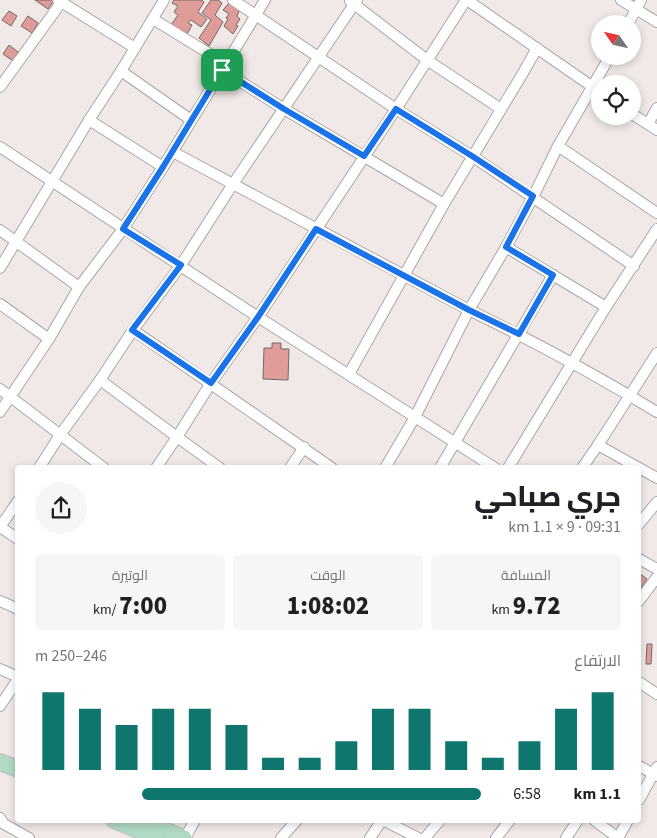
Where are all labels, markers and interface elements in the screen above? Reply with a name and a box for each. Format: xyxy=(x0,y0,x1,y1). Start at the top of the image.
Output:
north arrow xyxy=(591,15,641,65)
map controls xyxy=(591,15,641,125)
pin xyxy=(201,49,243,91)
icon: arrive xyxy=(208,56,236,84)
button: locate xyxy=(591,75,641,125)
text: جري صباحي xyxy=(474,477,621,517)
button: share xyxy=(35,482,87,534)
text: 09:31 · 9 × 1.1 km xyxy=(508,516,621,538)
text: الوتيرة xyxy=(112,566,148,586)
text: الوقت xyxy=(310,566,346,586)
text: المسافة xyxy=(501,566,551,586)
text: 7:00 xyxy=(119,588,167,624)
text: 1:08:02 xyxy=(287,588,369,624)
text: 9.72 xyxy=(513,588,561,624)
text: /km xyxy=(93,600,119,620)
text: km xyxy=(491,600,513,620)
text: 246–250 m xyxy=(35,645,107,667)
text: الارتفاع xyxy=(574,650,621,672)
text: 6:58 xyxy=(513,783,541,805)
text: 1.1 km xyxy=(574,783,621,805)

